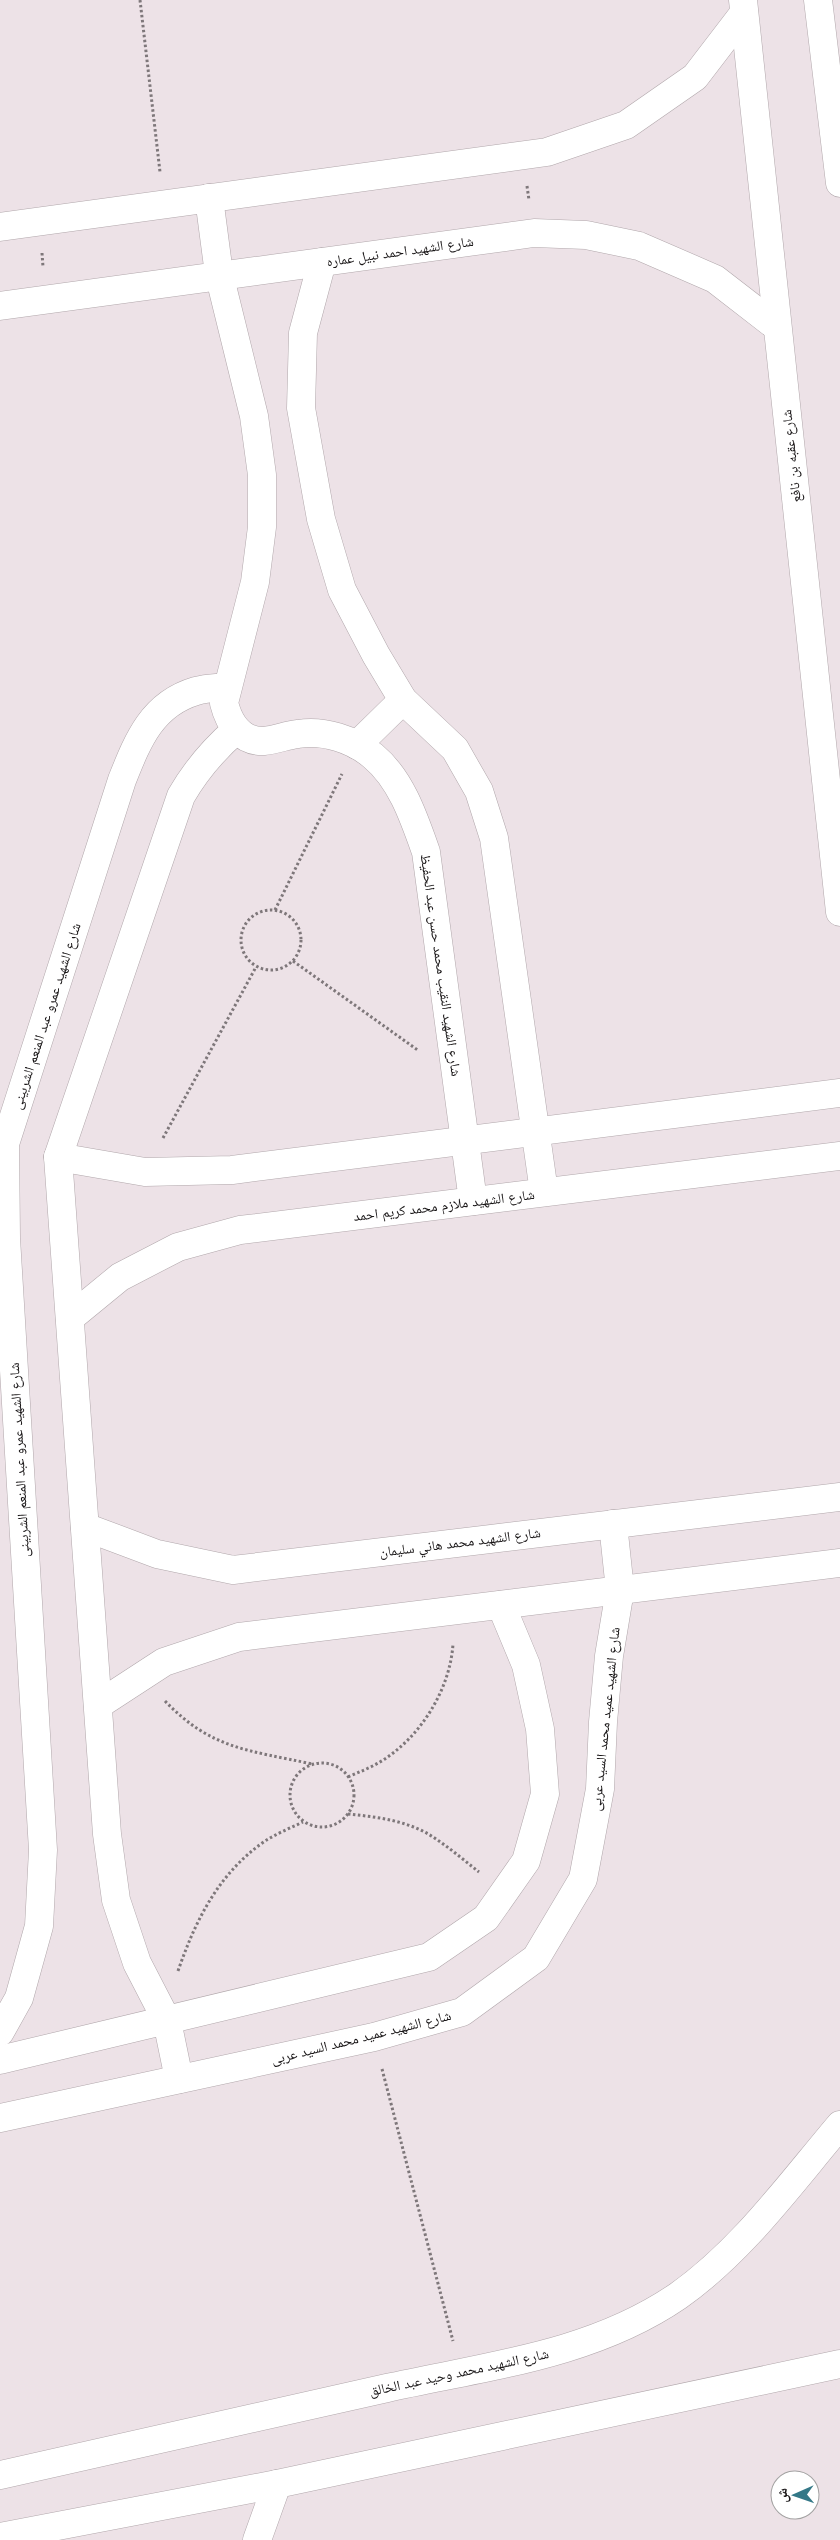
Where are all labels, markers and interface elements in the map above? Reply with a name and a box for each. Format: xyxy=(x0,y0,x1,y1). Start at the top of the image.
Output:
street label: شارع الشهيد احمد نبيل عماره xyxy=(325,232,475,271)
street label: شارع عقبه بن نافع xyxy=(777,409,806,503)
street label: شارع الشهيد النقيب محمد حسن عبد الحفيظ xyxy=(415,853,466,1077)
street label: شارع الشهيد عمرو عبد المنعم الشربينى xyxy=(7,921,86,1112)
street label: شارع الشهيد ملازم محمد كريم احمد xyxy=(352,1185,536,1226)
street label: شارع الشهيد عمرو عبد المنعم الشربينى xyxy=(5,1362,34,1558)
street label: شارع الشهيد محمد هاني سليمان xyxy=(378,1523,542,1563)
street label: شارع الشهيد عميد محمد السيد عربى xyxy=(586,1626,625,1812)
street label: شارع الشهيد عميد محمد السيد عربى xyxy=(269,2006,453,2069)
street label: شارع الشهيد محمد وحيد عبد الخالق xyxy=(368,2344,551,2401)
north arrow xyxy=(770,2470,820,2520)
text: ش xyxy=(773,2488,791,2503)

